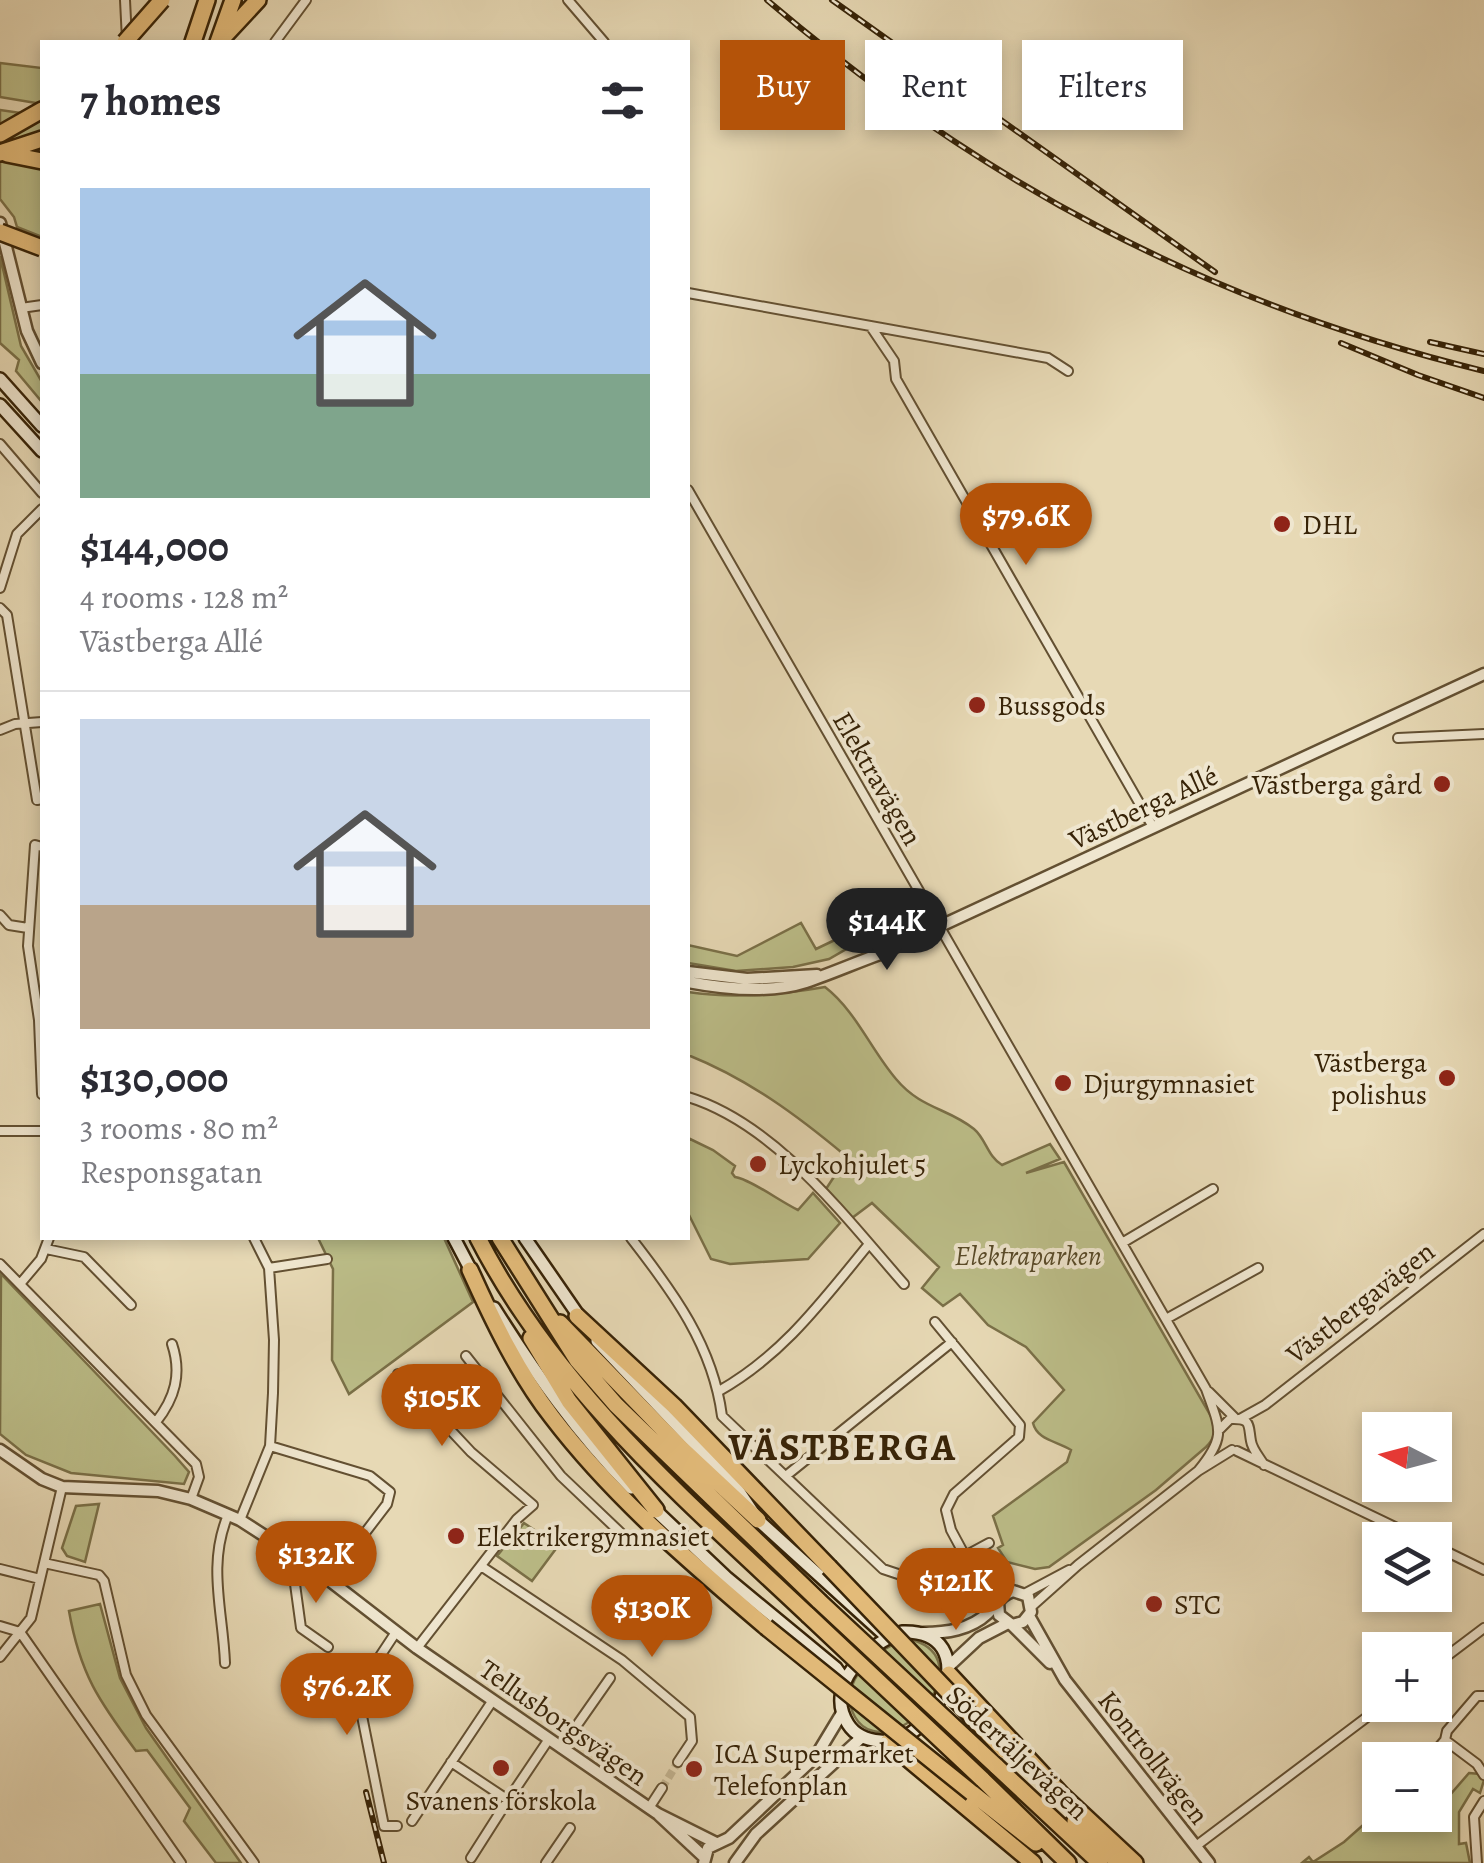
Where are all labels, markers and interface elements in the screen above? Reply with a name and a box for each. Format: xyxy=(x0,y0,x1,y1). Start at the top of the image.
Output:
chip: Buy xyxy=(720,40,845,130)
chip: Rent xyxy=(865,40,1002,130)
chip: Filters xyxy=(1022,40,1183,130)
text: 7 homes xyxy=(80,72,221,129)
icon: filters xyxy=(595,73,650,128)
icon: home xyxy=(275,253,455,433)
pin: $79.6K xyxy=(945,483,1107,568)
text: $79.6K xyxy=(982,493,1070,537)
place label: DHL xyxy=(1302,506,1358,544)
marker: DHL xyxy=(1271,513,1293,535)
text: $144,000 xyxy=(80,518,229,575)
text: 4 rooms · 128 m² xyxy=(80,575,288,619)
text: Västberga Allé xyxy=(80,619,263,663)
place label: Bussgods xyxy=(997,687,1106,725)
marker: Bussgods xyxy=(966,694,988,716)
street label: Elektravägen xyxy=(823,704,931,853)
street label: Västberga Allé xyxy=(1062,757,1224,859)
place label: Västberga gård xyxy=(1251,766,1423,804)
marker: Västberga gård xyxy=(1431,773,1453,795)
icon: home xyxy=(275,784,455,964)
pin: $144K xyxy=(817,888,957,973)
text: $144K xyxy=(848,898,926,942)
place label: Västberga polishus xyxy=(1313,1044,1427,1114)
text: $130,000 xyxy=(80,1049,228,1106)
place label: Djurgymnasiet xyxy=(1083,1065,1255,1103)
marker: Västberga polishus xyxy=(1436,1067,1458,1089)
marker: Djurgymnasiet xyxy=(1052,1072,1074,1094)
text: 3 rooms · 80 m² xyxy=(80,1106,278,1150)
place label: Lyckohjulet 5 xyxy=(778,1146,926,1184)
text: Responsgatan xyxy=(80,1150,263,1194)
marker: Lyckohjulet 5 xyxy=(747,1153,769,1175)
street label: Västbergavägen xyxy=(1278,1233,1443,1373)
park label: Elektraparken xyxy=(954,1237,1102,1275)
pin: $105K xyxy=(372,1364,512,1449)
text: $105K xyxy=(403,1374,481,1418)
north arrow xyxy=(1362,1412,1452,1502)
map controls xyxy=(1362,1412,1452,1832)
district label: VÄSTBERGA xyxy=(728,1421,957,1473)
place label: Elektrikergymnasiet xyxy=(476,1518,709,1556)
pin: $132K xyxy=(246,1521,386,1606)
button: layers xyxy=(1362,1522,1452,1612)
marker: Elektrikergymnasiet xyxy=(445,1525,467,1547)
text: $132K xyxy=(278,1531,354,1575)
pin: $121K xyxy=(886,1548,1026,1633)
text: $121K xyxy=(919,1558,993,1602)
pin: $130K xyxy=(582,1575,722,1660)
text: $130K xyxy=(613,1585,691,1629)
place label: STC xyxy=(1174,1586,1221,1624)
marker: STC xyxy=(1143,1593,1165,1615)
button: + xyxy=(1362,1632,1452,1722)
street label: Tellusborgsvägen xyxy=(472,1651,655,1795)
pin: $76.2K xyxy=(266,1653,428,1738)
text: $76.2K xyxy=(303,1663,391,1707)
street label: Södertäljevägen xyxy=(938,1677,1097,1829)
street label: Kontrollvägen xyxy=(1089,1683,1218,1832)
place label: ICA Supermarket Telefonplan xyxy=(714,1735,914,1805)
button: − xyxy=(1362,1742,1452,1832)
marker: Svanens förskola xyxy=(490,1757,512,1779)
marker: ICA Supermarket Telefonplan xyxy=(683,1758,705,1780)
place label: Svanens förskola xyxy=(405,1782,597,1820)

